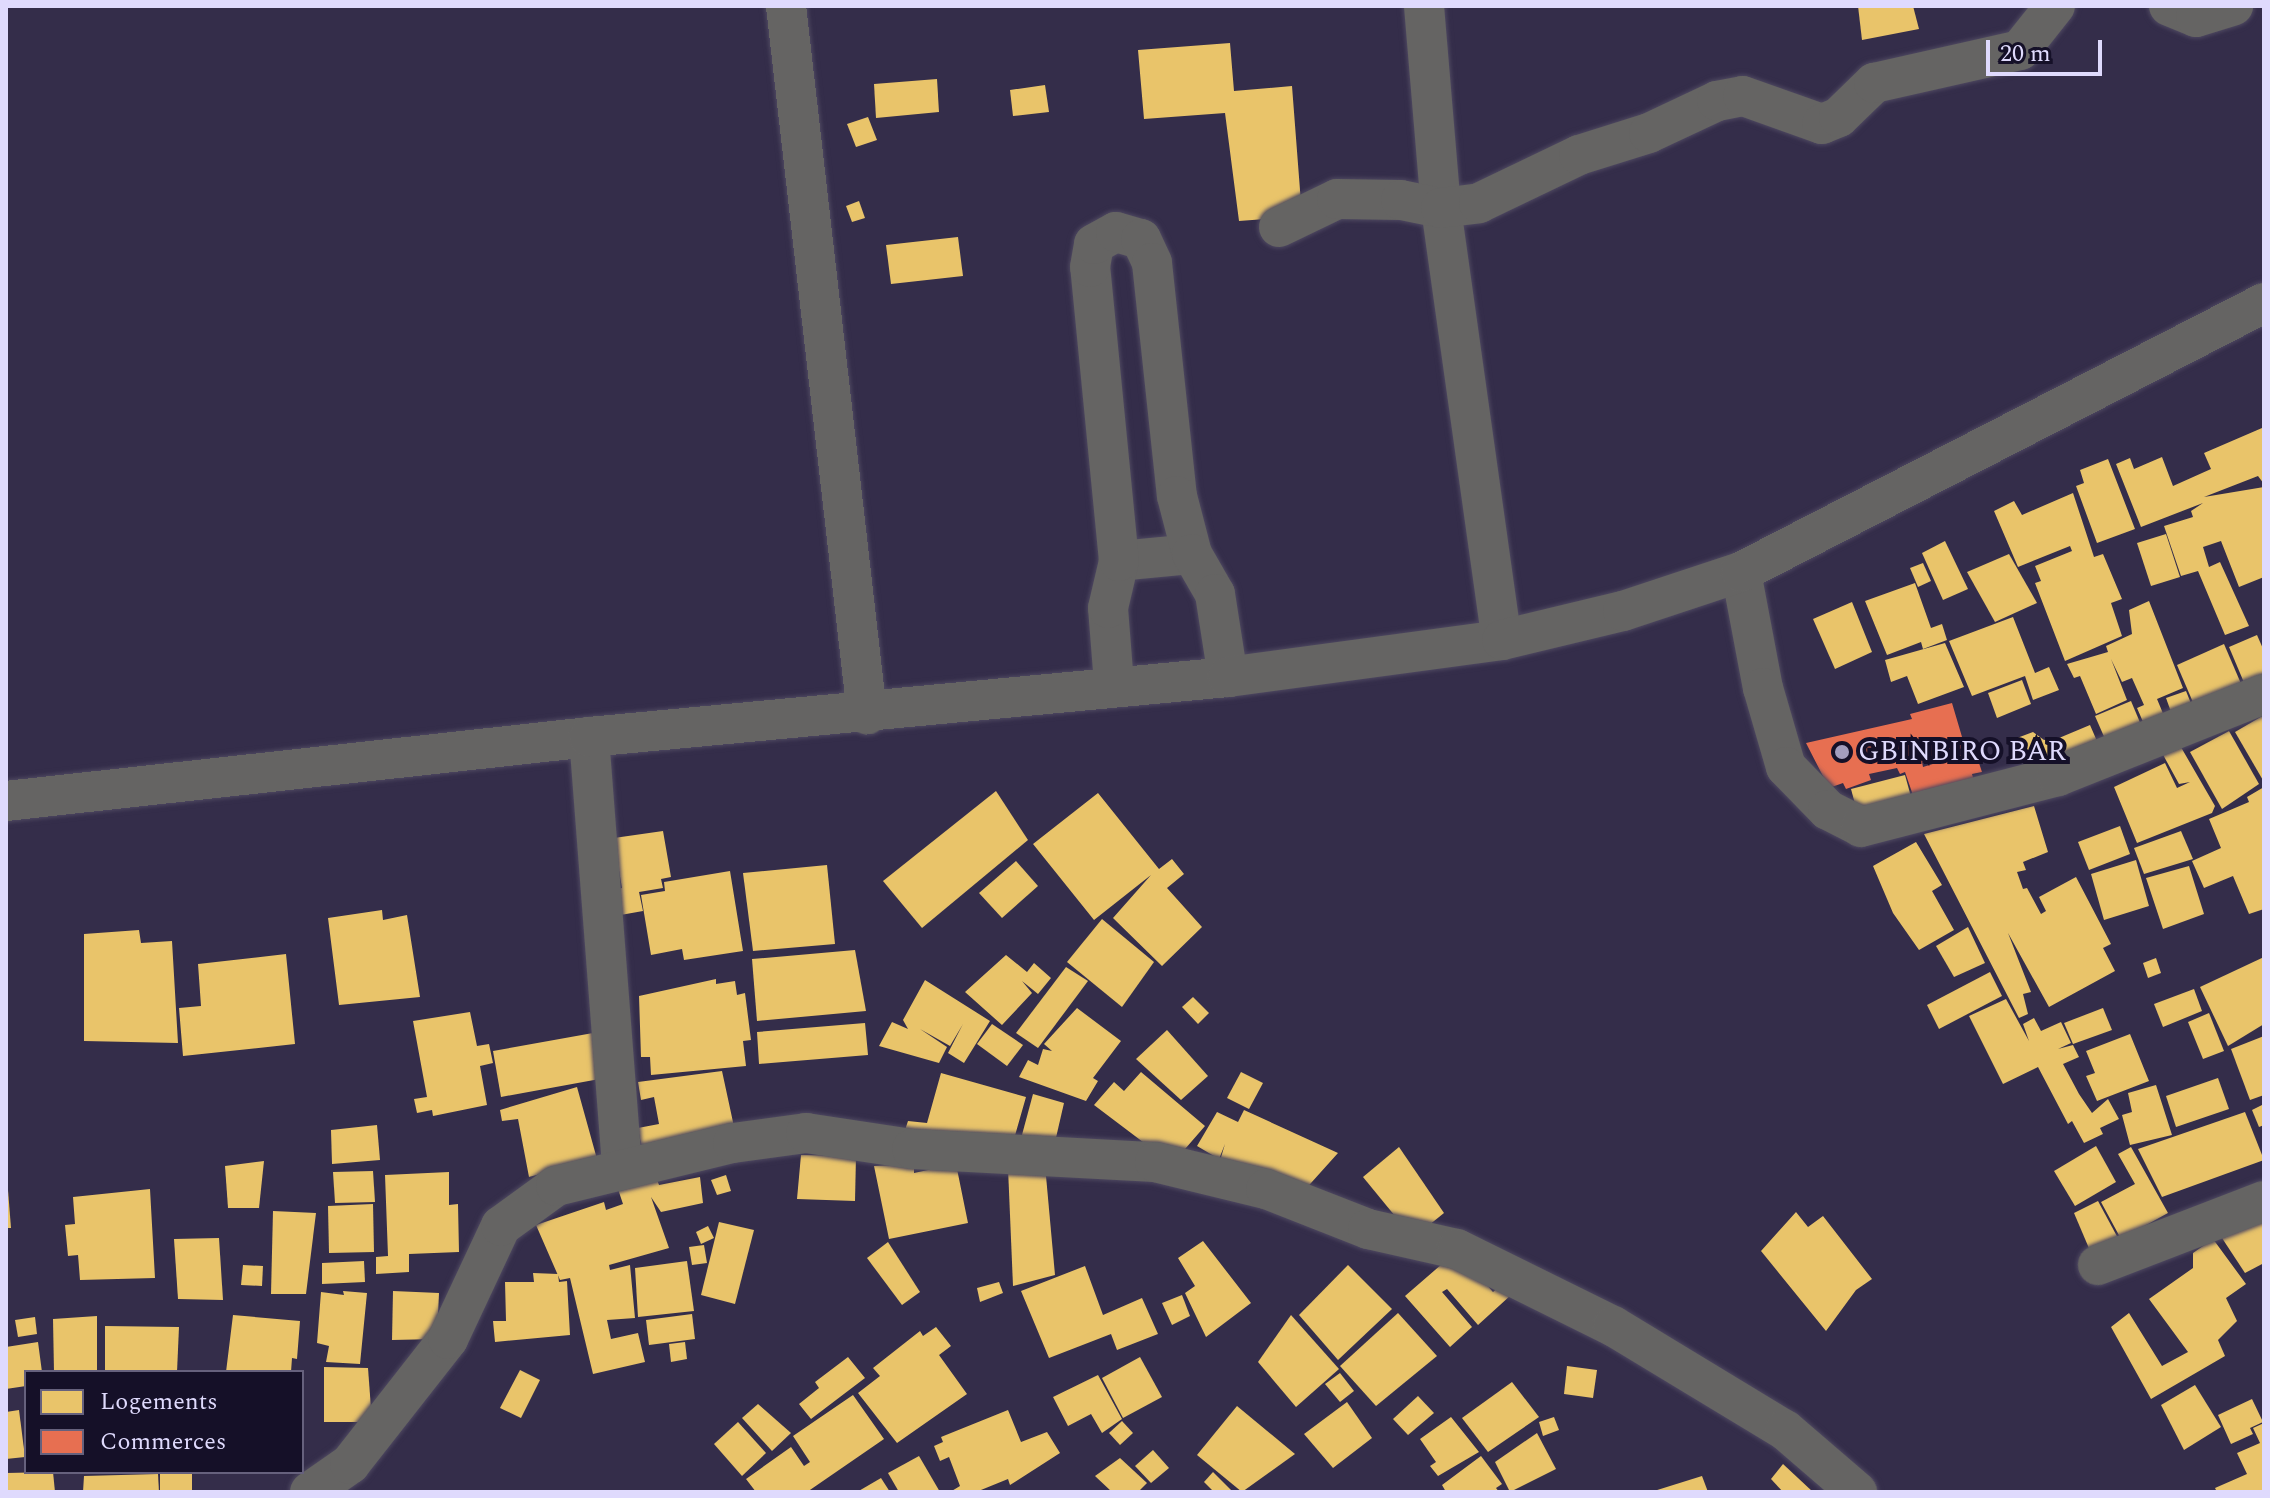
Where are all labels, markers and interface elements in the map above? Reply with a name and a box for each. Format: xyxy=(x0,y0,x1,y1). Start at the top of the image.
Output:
scale bar xyxy=(1990,24,2106,74)
text: 20 m xyxy=(2000,36,2051,72)
place label: GBINBIRO BAR xyxy=(1858,735,2066,769)
marker: GBINBIRO BAR xyxy=(1833,743,1851,761)
legend xyxy=(24,1370,304,1474)
text: Logements xyxy=(100,1384,218,1420)
text: Commerces xyxy=(100,1424,226,1460)

